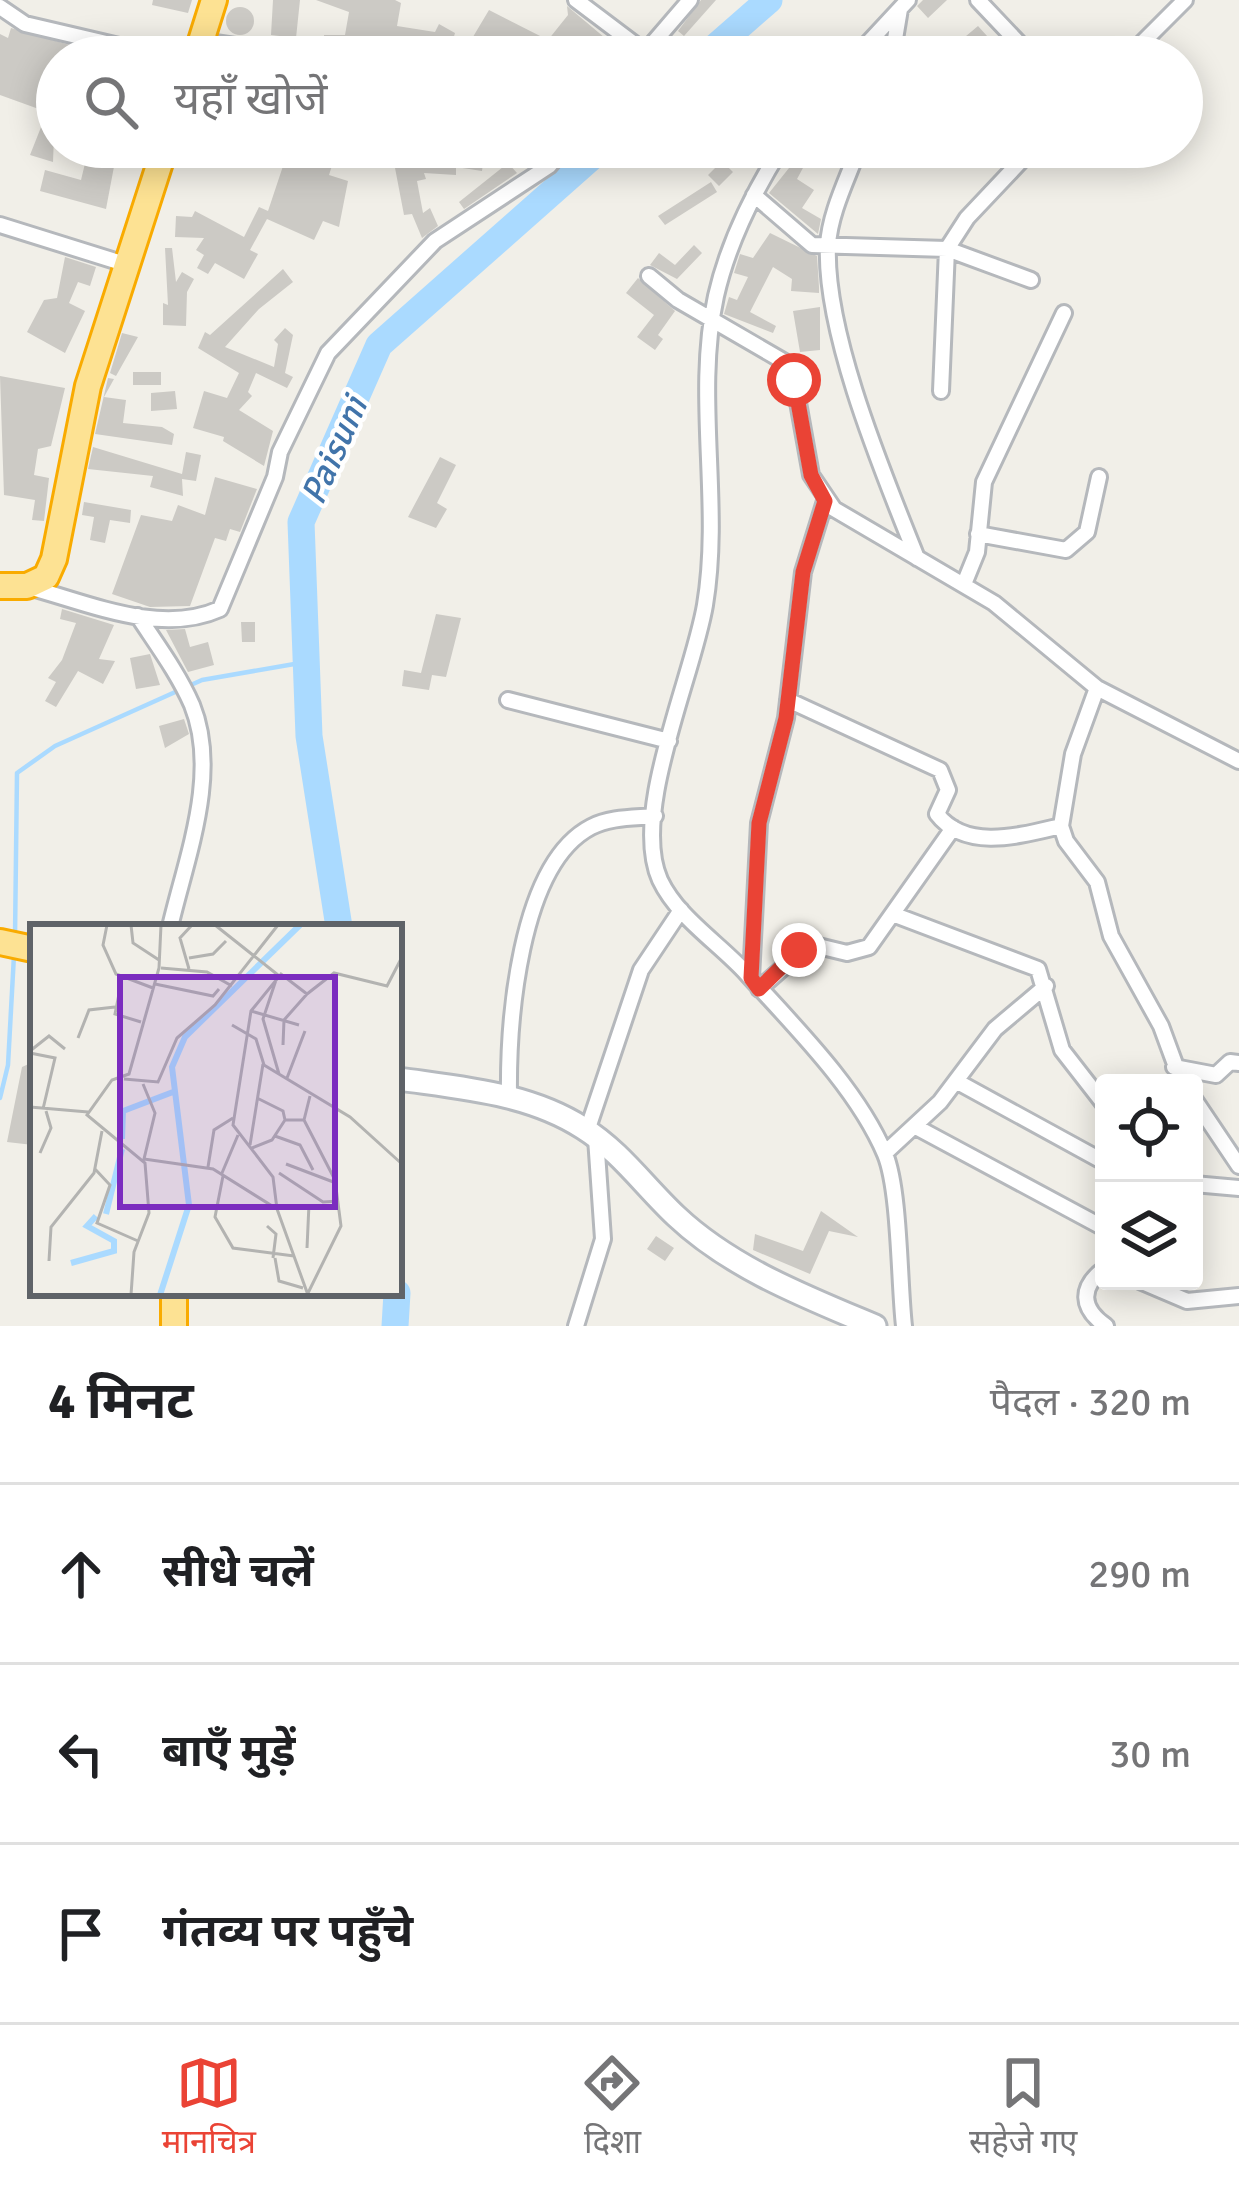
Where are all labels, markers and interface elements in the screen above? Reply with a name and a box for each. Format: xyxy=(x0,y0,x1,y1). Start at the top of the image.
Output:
search box xyxy=(36,36,1203,168)
icon: search xyxy=(78,69,144,135)
text: यहाँ खोजें xyxy=(174,72,327,127)
route start xyxy=(767,353,821,407)
water label: Paisuni xyxy=(291,387,379,511)
route end xyxy=(772,923,826,977)
inset map xyxy=(30,924,402,1296)
map controls xyxy=(1095,1074,1203,1290)
button: locate xyxy=(1095,1074,1203,1182)
button: layers xyxy=(1095,1182,1203,1290)
text: 4 मिनट xyxy=(48,1370,194,1433)
text: पैदल · 320 m xyxy=(990,1378,1191,1426)
icon: ahead xyxy=(48,1541,114,1607)
text: सीधे चलें xyxy=(162,1544,314,1599)
text: 290 m xyxy=(1088,1550,1191,1598)
icon: left xyxy=(48,1721,114,1787)
text: बाएँ मुड़ें xyxy=(162,1724,295,1779)
text: 30 m xyxy=(1109,1730,1191,1778)
icon: arrive xyxy=(48,1901,114,1967)
text: गंतव्य पर पहुँचे xyxy=(162,1904,413,1959)
tab: मानचित्र xyxy=(162,2050,256,2166)
tab: दिशा xyxy=(579,2050,645,2166)
tab: सहेजे गए xyxy=(969,2050,1077,2166)

